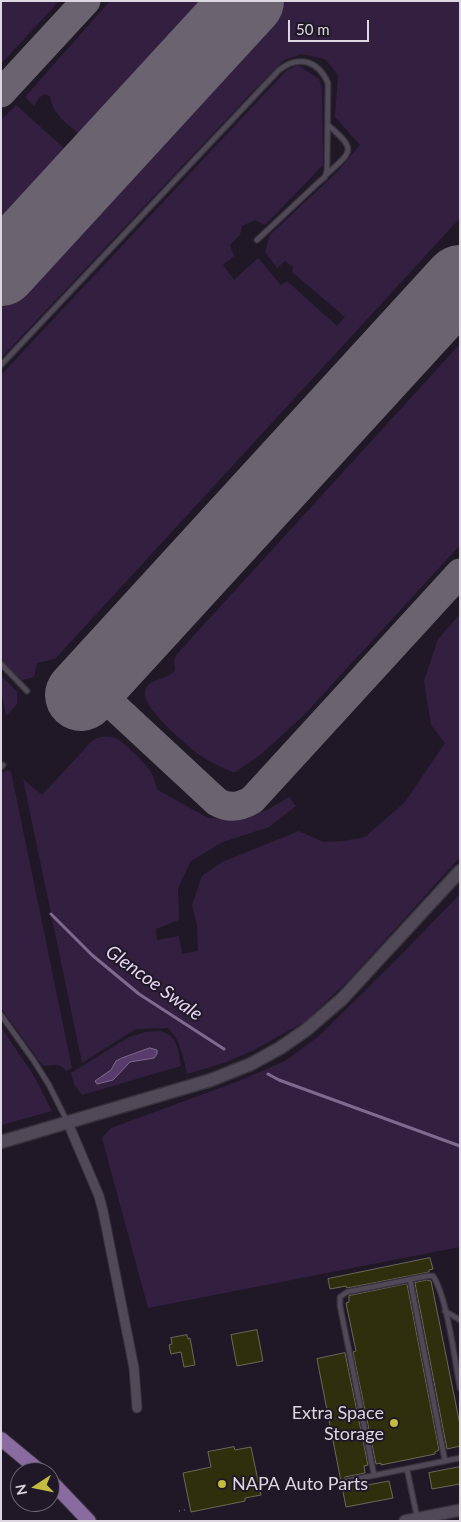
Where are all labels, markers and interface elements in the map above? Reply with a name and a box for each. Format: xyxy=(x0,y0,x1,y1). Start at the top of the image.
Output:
scale bar xyxy=(291,10,372,42)
text: 50 m xyxy=(296,20,330,38)
water label: Glencoe Swale xyxy=(101,940,207,1026)
place label: Extra Space Storage xyxy=(292,1402,384,1445)
marker: Extra Space Storage xyxy=(388,1417,400,1429)
north arrow xyxy=(10,1462,60,1512)
place label: NAPA Auto Parts xyxy=(232,1473,368,1495)
marker: NAPA Auto Parts xyxy=(216,1478,228,1490)
text: N xyxy=(11,1483,30,1497)

